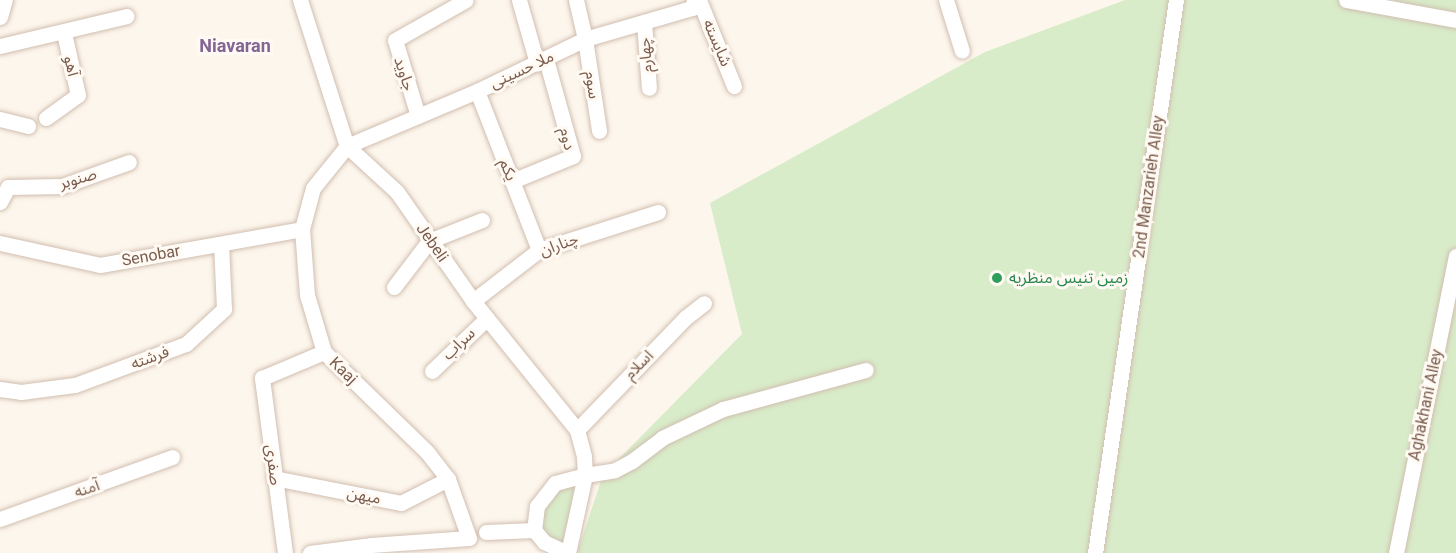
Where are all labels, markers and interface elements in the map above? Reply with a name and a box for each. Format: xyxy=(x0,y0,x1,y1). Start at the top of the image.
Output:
street label: شایسته xyxy=(699,17,735,69)
district label: Niavaran xyxy=(199,35,271,57)
street label: چهارم xyxy=(635,37,657,73)
street label: ملا حسینی xyxy=(487,47,557,93)
street label: آهو xyxy=(59,54,83,78)
street label: جاوید xyxy=(390,55,418,93)
street label: سوم xyxy=(581,70,603,100)
street label: 2nd Manzarieh Alley xyxy=(1129,115,1169,259)
street label: دوم xyxy=(555,126,579,152)
street label: یکم xyxy=(495,156,521,184)
street label: صنوبر xyxy=(57,165,99,193)
street label: Jebeli xyxy=(412,220,452,266)
street label: چناران xyxy=(537,229,581,261)
street label: Senobar xyxy=(120,241,182,271)
place label: زمین تنیس منظریه xyxy=(1009,268,1128,288)
marker: زمین تنیس منظریه xyxy=(990,271,1004,285)
street label: سراب xyxy=(439,324,479,364)
street label: فرشته xyxy=(128,342,172,374)
street label: اسلام xyxy=(620,346,658,384)
street label: Aghakhani Alley xyxy=(1405,348,1447,462)
street label: Kaaj xyxy=(325,353,361,389)
street label: صفری xyxy=(261,444,285,486)
street label: آمنه xyxy=(72,476,102,502)
street label: میهن xyxy=(345,483,383,509)

